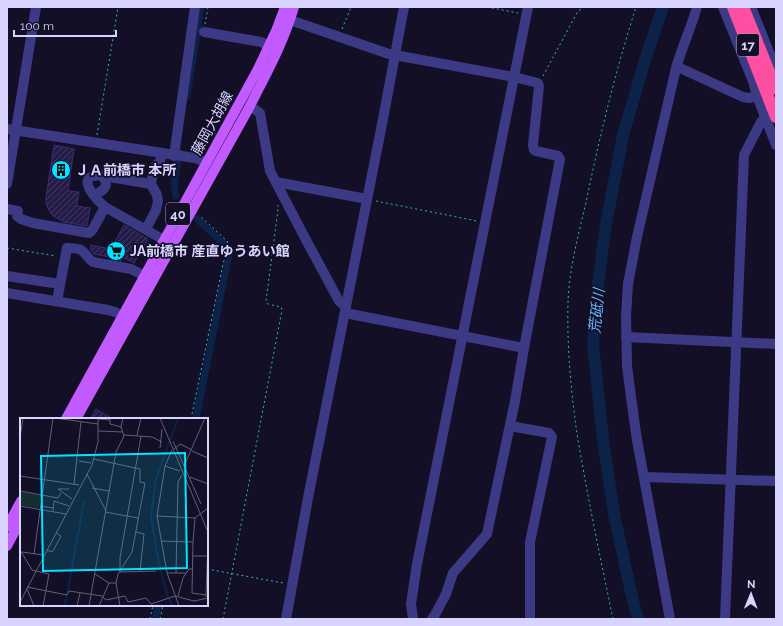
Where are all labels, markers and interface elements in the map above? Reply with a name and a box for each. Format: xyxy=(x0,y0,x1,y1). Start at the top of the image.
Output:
scale bar xyxy=(14,12,116,38)
text: 100 m xyxy=(20,19,54,33)
road number: 17 xyxy=(737,34,759,56)
street label: 藤岡大胡線 xyxy=(188,89,236,157)
building icon: ＪＡ前橋市 本所 xyxy=(50,159,72,181)
place label: ＪＡ前橋市 本所 xyxy=(75,162,176,178)
road number: 40 xyxy=(166,203,190,225)
supermarket icon: JA前橋市 産直ゆうあい館 xyxy=(105,240,127,262)
place label: JA前橋市 産直ゆうあい館 xyxy=(130,243,289,259)
water label: 荒砥川 xyxy=(586,286,609,334)
inset map xyxy=(20,418,208,606)
north arrow xyxy=(731,574,771,614)
text: N xyxy=(747,578,755,591)

